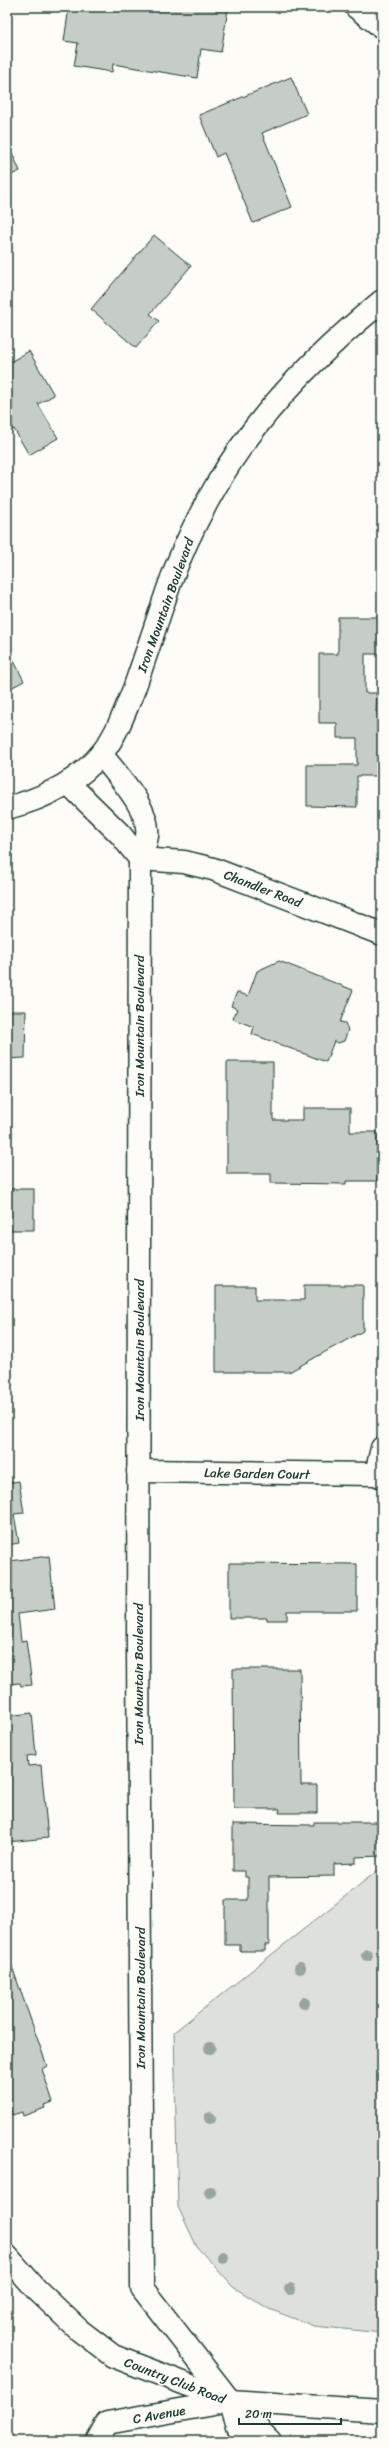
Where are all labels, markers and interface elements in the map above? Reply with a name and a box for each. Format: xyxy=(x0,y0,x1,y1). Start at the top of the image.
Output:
street label: Iron Mountain Boulevard xyxy=(130,534,201,677)
street label: Chandler Road xyxy=(220,863,306,914)
street label: Iron Mountain Boulevard xyxy=(128,954,151,1098)
street label: Iron Mountain Boulevard xyxy=(128,1278,151,1422)
street label: Lake Garden Court xyxy=(204,1461,311,1486)
street label: Iron Mountain Boulevard xyxy=(127,1602,150,1746)
street label: Iron Mountain Boulevard xyxy=(129,1926,152,2070)
street label: Country Club Road xyxy=(121,2351,230,2411)
street label: C Avenue xyxy=(131,2399,187,2430)
scale bar xyxy=(239,2400,341,2426)
text: 20 m xyxy=(245,2403,272,2425)

